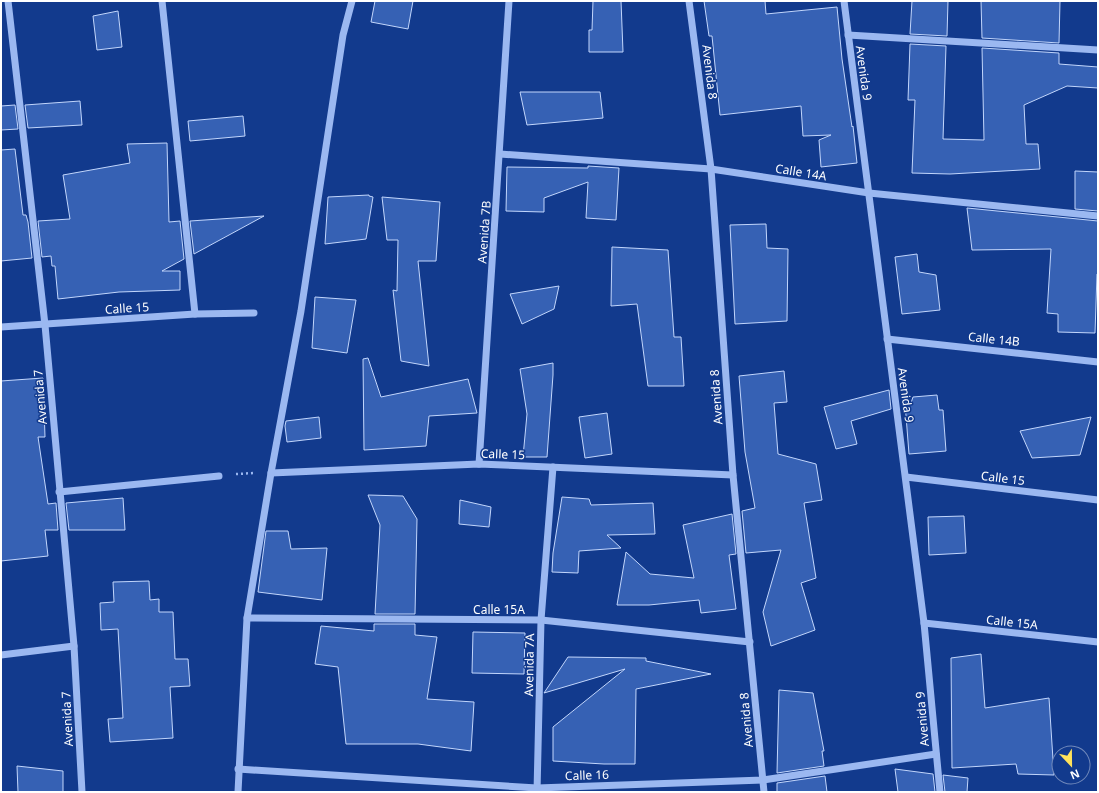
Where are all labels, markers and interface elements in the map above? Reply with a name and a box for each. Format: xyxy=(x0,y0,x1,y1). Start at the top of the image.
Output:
street label: Avenida 8 xyxy=(698,44,722,101)
street label: Avenida 9 xyxy=(852,45,876,102)
street label: Calle 14A xyxy=(774,160,828,184)
street label: Avenida 7B xyxy=(473,200,495,264)
street label: Calle 15 xyxy=(104,298,150,318)
street label: Calle 14B xyxy=(967,328,1021,350)
street label: Avenida 9 xyxy=(894,367,918,424)
street label: Avenida 7 xyxy=(29,369,51,425)
street label: Avenida 8 xyxy=(706,369,726,425)
street label: Calle 15 xyxy=(481,445,525,463)
street label: Calle 15 xyxy=(980,467,1026,489)
street label: Calle 15A xyxy=(473,601,525,618)
street label: Calle 15A xyxy=(985,611,1039,633)
street label: Avenida 7A xyxy=(520,633,538,697)
street label: Avenida 7 xyxy=(57,691,77,747)
street label: Avenida 9 xyxy=(911,691,933,747)
street label: Avenida 8 xyxy=(735,692,757,748)
north arrow xyxy=(1051,745,1091,785)
street label: Calle 16 xyxy=(565,766,609,784)
text: N xyxy=(1068,766,1082,783)

